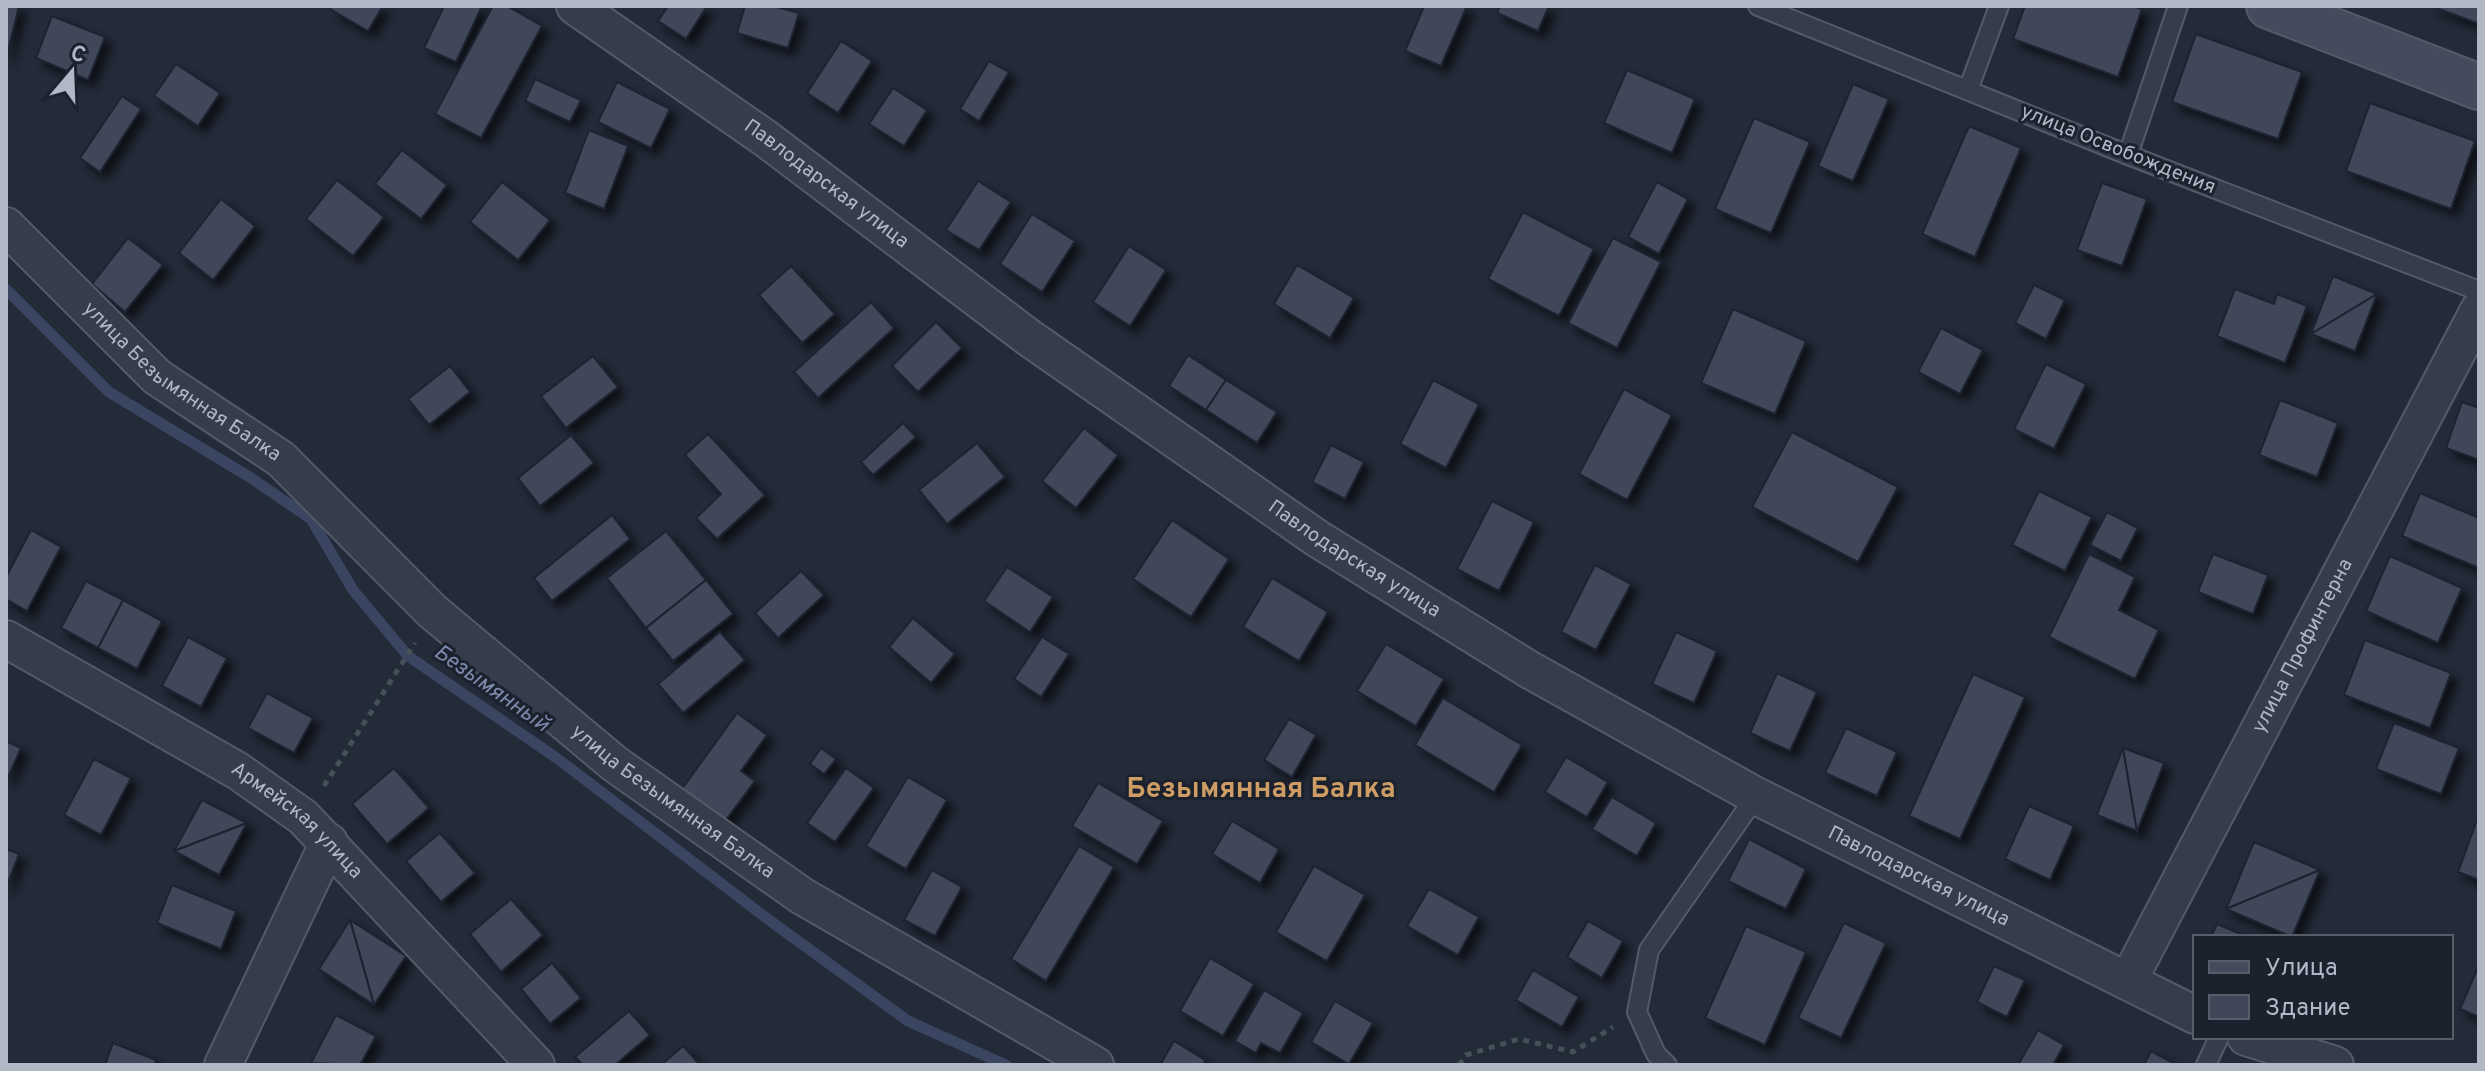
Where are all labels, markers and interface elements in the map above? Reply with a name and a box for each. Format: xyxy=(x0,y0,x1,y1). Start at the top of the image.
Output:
north arrow xyxy=(32,32,112,112)
text: С xyxy=(67,40,89,71)
street label: улица Освобождения xyxy=(2017,99,2219,201)
street label: Павлодарская улица xyxy=(738,114,914,255)
street label: улица Безымянная Балка xyxy=(77,297,286,468)
street label: Павлодарская улица xyxy=(1263,495,1445,624)
street label: улица Профинтерна xyxy=(2247,554,2359,738)
water label: Безымянный xyxy=(428,639,555,739)
street label: улица Безымянная Балка xyxy=(565,719,780,885)
street label: Армейская улица xyxy=(225,757,368,885)
district label: Безымянная Балка xyxy=(1126,772,1396,808)
street label: Павлодарская улица xyxy=(1823,821,2014,933)
legend xyxy=(2193,935,2453,1039)
text: Улица xyxy=(2265,954,2338,984)
text: Здание xyxy=(2265,994,2351,1024)

